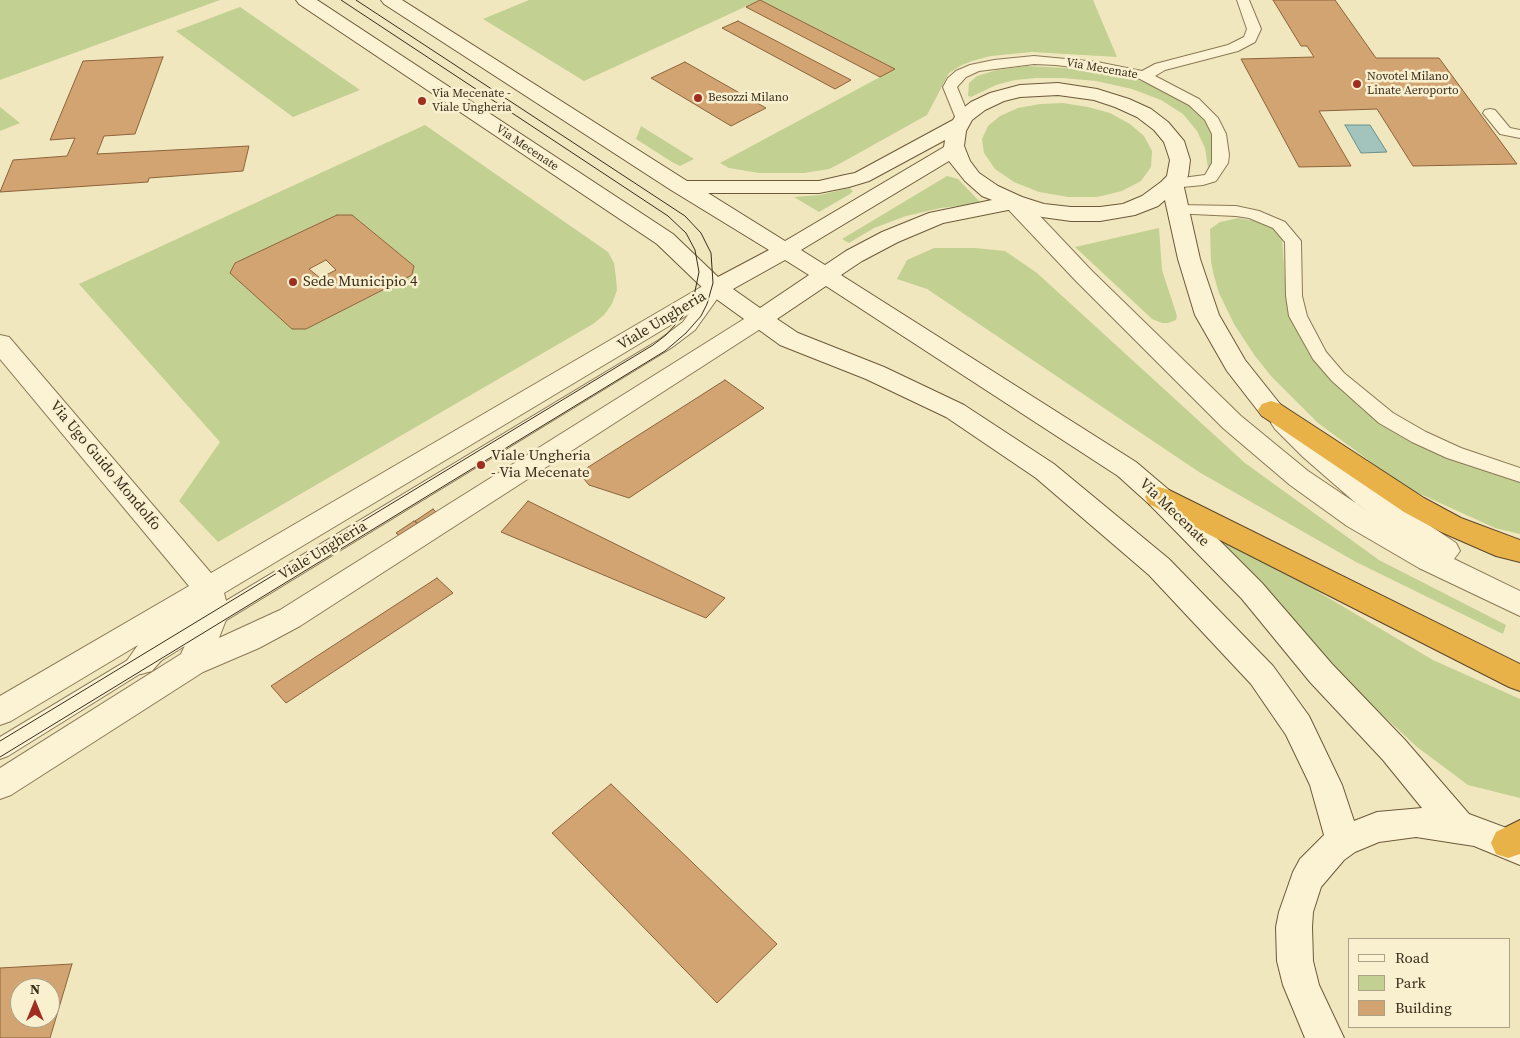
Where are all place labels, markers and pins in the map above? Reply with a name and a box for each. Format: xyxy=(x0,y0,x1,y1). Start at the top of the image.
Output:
place label: Novotel Milano Linate Aeroporto xyxy=(1367,70,1459,98)
marker: Novotel Milano Linate Aeroporto xyxy=(1351,78,1363,90)
place label: Via Mecenate - Viale Ungheria xyxy=(432,87,512,115)
place label: Besozzi Milano xyxy=(708,91,789,105)
marker: Besozzi Milano xyxy=(692,92,704,104)
marker: Via Mecenate - Viale Ungheria xyxy=(416,95,428,107)
place label: Sede Municipio 4 xyxy=(303,273,418,291)
marker: Sede Municipio 4 xyxy=(287,276,299,288)
place label: Viale Ungheria - Via Mecenate xyxy=(491,447,591,482)
marker: Viale Ungheria - Via Mecenate xyxy=(475,459,487,471)

